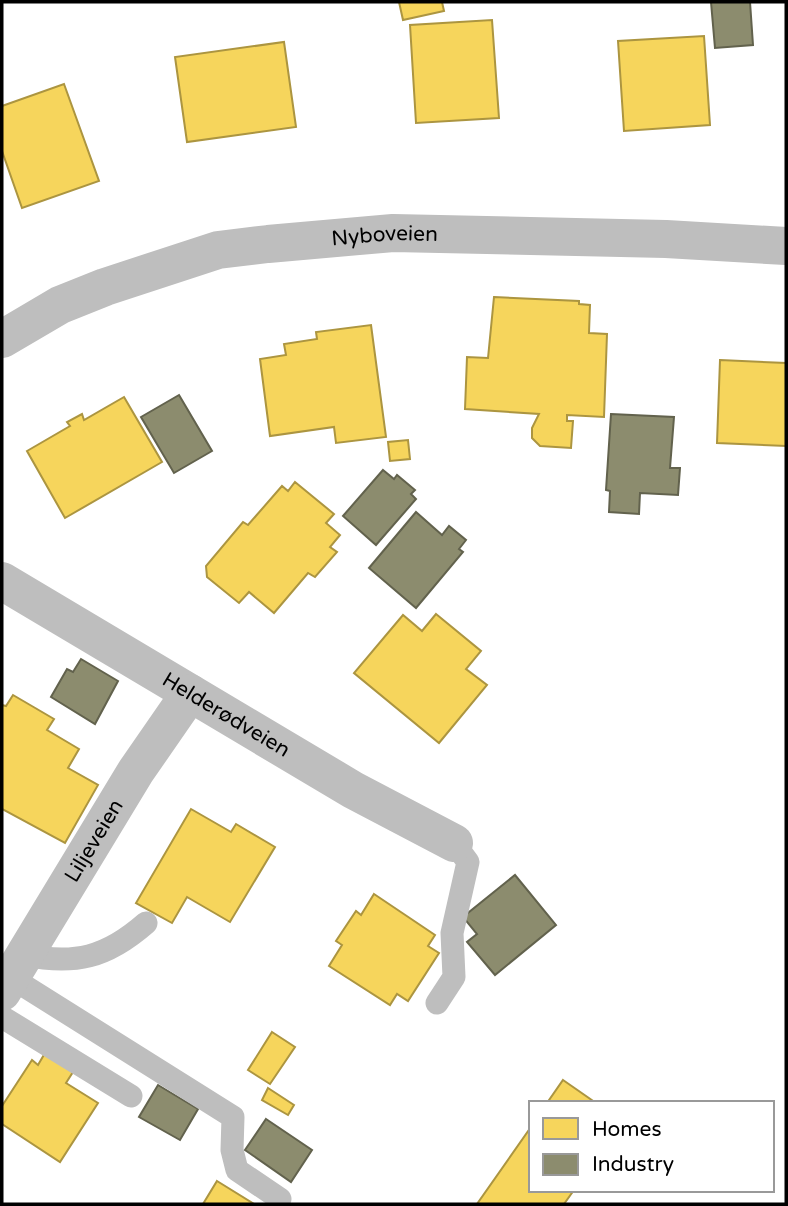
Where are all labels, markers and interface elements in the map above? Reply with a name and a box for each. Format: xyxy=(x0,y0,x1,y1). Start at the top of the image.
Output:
street label: Nyboveien xyxy=(330,220,438,251)
street label: Helderødveien xyxy=(158,667,295,762)
street label: Liljeveien xyxy=(59,795,128,887)
legend xyxy=(529,1101,774,1192)
text: Homes xyxy=(592,1117,662,1142)
text: Industry xyxy=(592,1152,674,1177)

